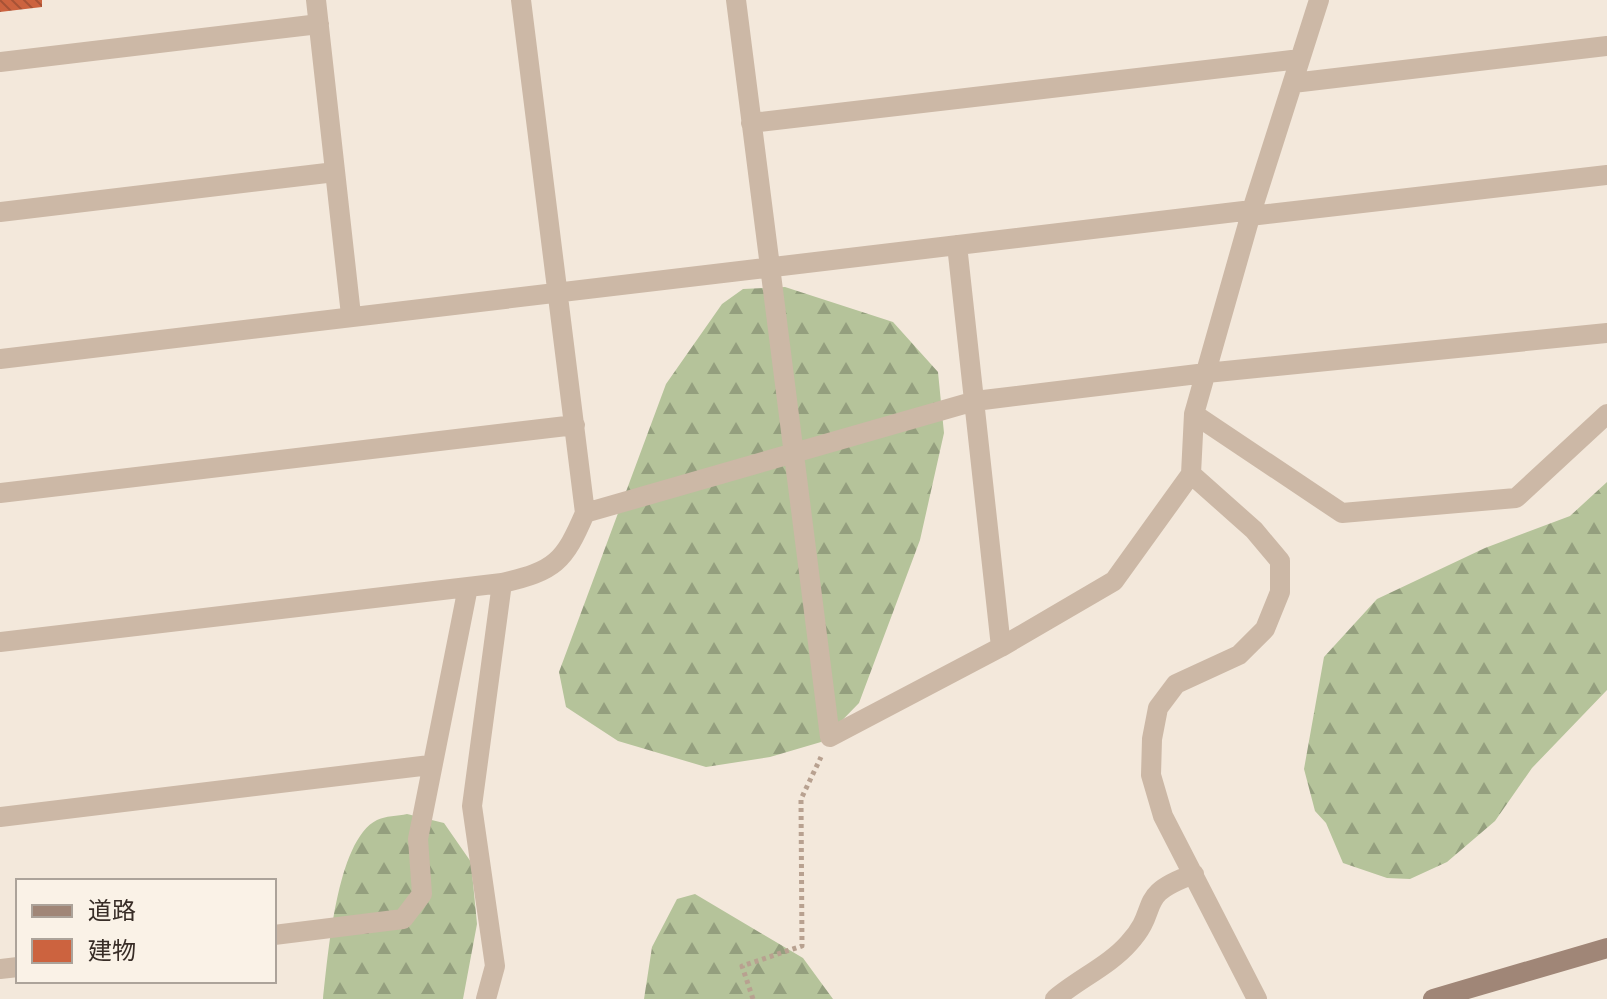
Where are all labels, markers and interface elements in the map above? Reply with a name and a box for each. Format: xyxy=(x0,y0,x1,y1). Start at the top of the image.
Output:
legend xyxy=(16,879,276,983)
text: 道路 xyxy=(88,896,136,925)
text: 建物 xyxy=(88,936,136,965)

